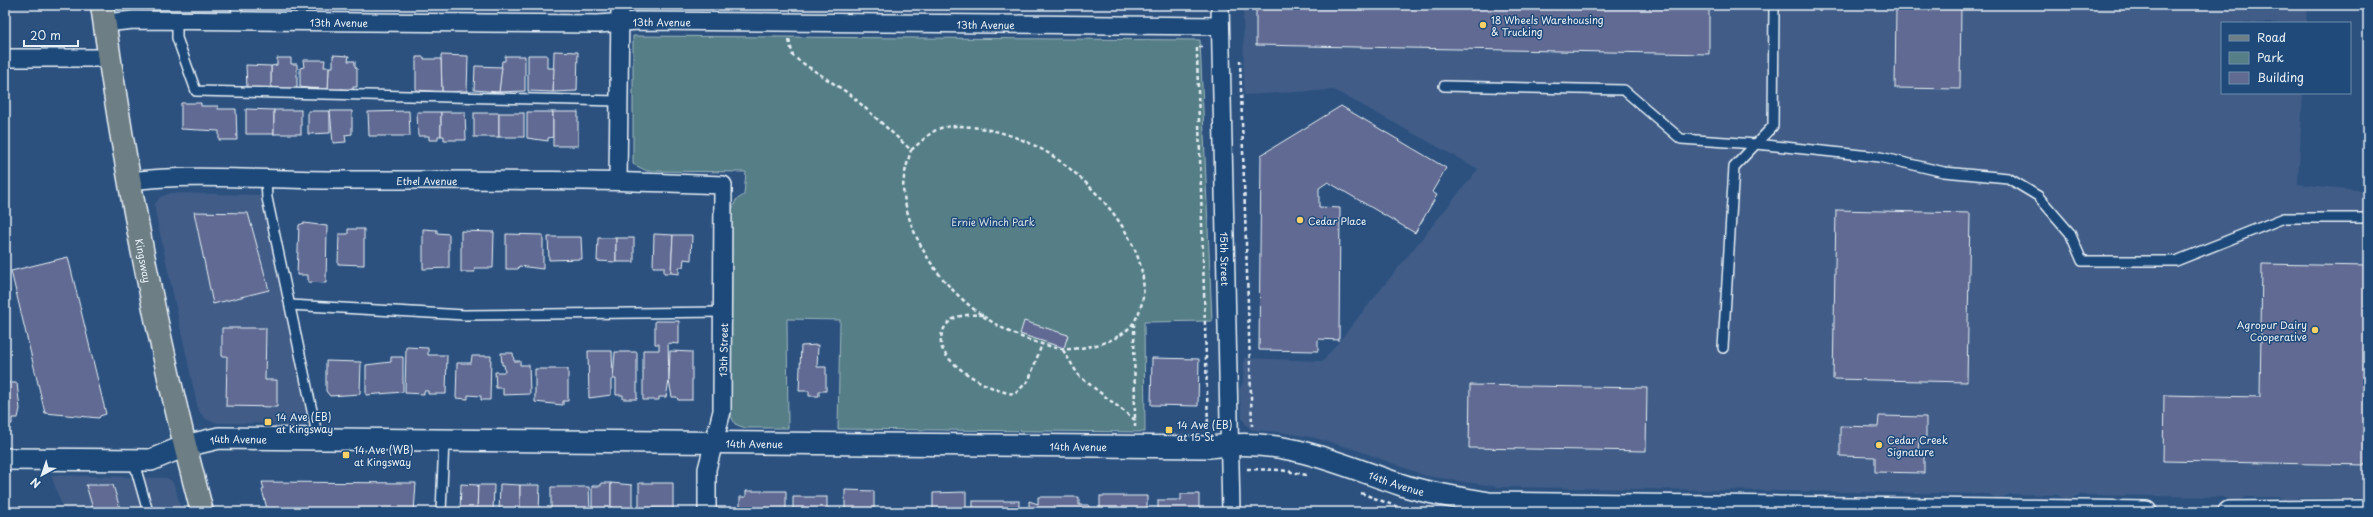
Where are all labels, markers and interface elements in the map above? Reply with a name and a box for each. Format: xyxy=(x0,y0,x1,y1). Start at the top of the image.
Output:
place label: 18 Wheels Warehousing & Trucking xyxy=(1491,12,1604,39)
street label: 13th Avenue xyxy=(632,13,691,29)
street label: 13th Avenue xyxy=(310,14,369,30)
street label: 13th Avenue xyxy=(956,16,1015,32)
marker: 18 Wheels Warehousing & Trucking xyxy=(1478,20,1488,30)
scale bar xyxy=(24,22,78,48)
legend xyxy=(2221,22,2351,94)
text: 20 m xyxy=(30,26,61,44)
text: Road xyxy=(2257,28,2286,46)
text: Park xyxy=(2257,48,2284,66)
text: Building xyxy=(2257,68,2304,86)
street label: Ethel Avenue xyxy=(396,172,458,187)
place label: Cedar Place xyxy=(1308,213,1367,228)
park label: Ernie Winch Park xyxy=(951,214,1035,229)
marker: Cedar Place xyxy=(1295,215,1305,225)
street label: 15th Street xyxy=(1217,232,1234,286)
street label: Kingsway xyxy=(133,237,156,284)
place label: Agropur Dairy Cooperative xyxy=(2237,317,2307,344)
street label: 13th Street xyxy=(715,323,731,377)
marker: Agropur Dairy Cooperative xyxy=(2310,325,2320,335)
place label: 14 Ave (EB) at Kingsway xyxy=(276,409,333,437)
marker: 14 Ave (EB) at Kingsway xyxy=(263,417,273,427)
place label: 14 Ave (EB) at 15 St xyxy=(1177,417,1233,444)
marker: 14 Ave (EB) at 15 St xyxy=(1164,425,1174,435)
street label: 14th Avenue xyxy=(208,430,268,447)
place label: Cedar Creek Signature xyxy=(1887,432,1948,459)
street label: 14th Avenue xyxy=(725,435,784,451)
street label: 14th Avenue xyxy=(1049,438,1108,454)
marker: Cedar Creek Signature xyxy=(1874,440,1884,450)
place label: 14 Ave (WB) at Kingsway xyxy=(354,442,414,470)
marker: 14 Ave (WB) at Kingsway xyxy=(341,450,351,460)
north arrow xyxy=(22,455,62,495)
street label: 14th Avenue xyxy=(1367,467,1426,499)
text: N xyxy=(26,474,44,492)

